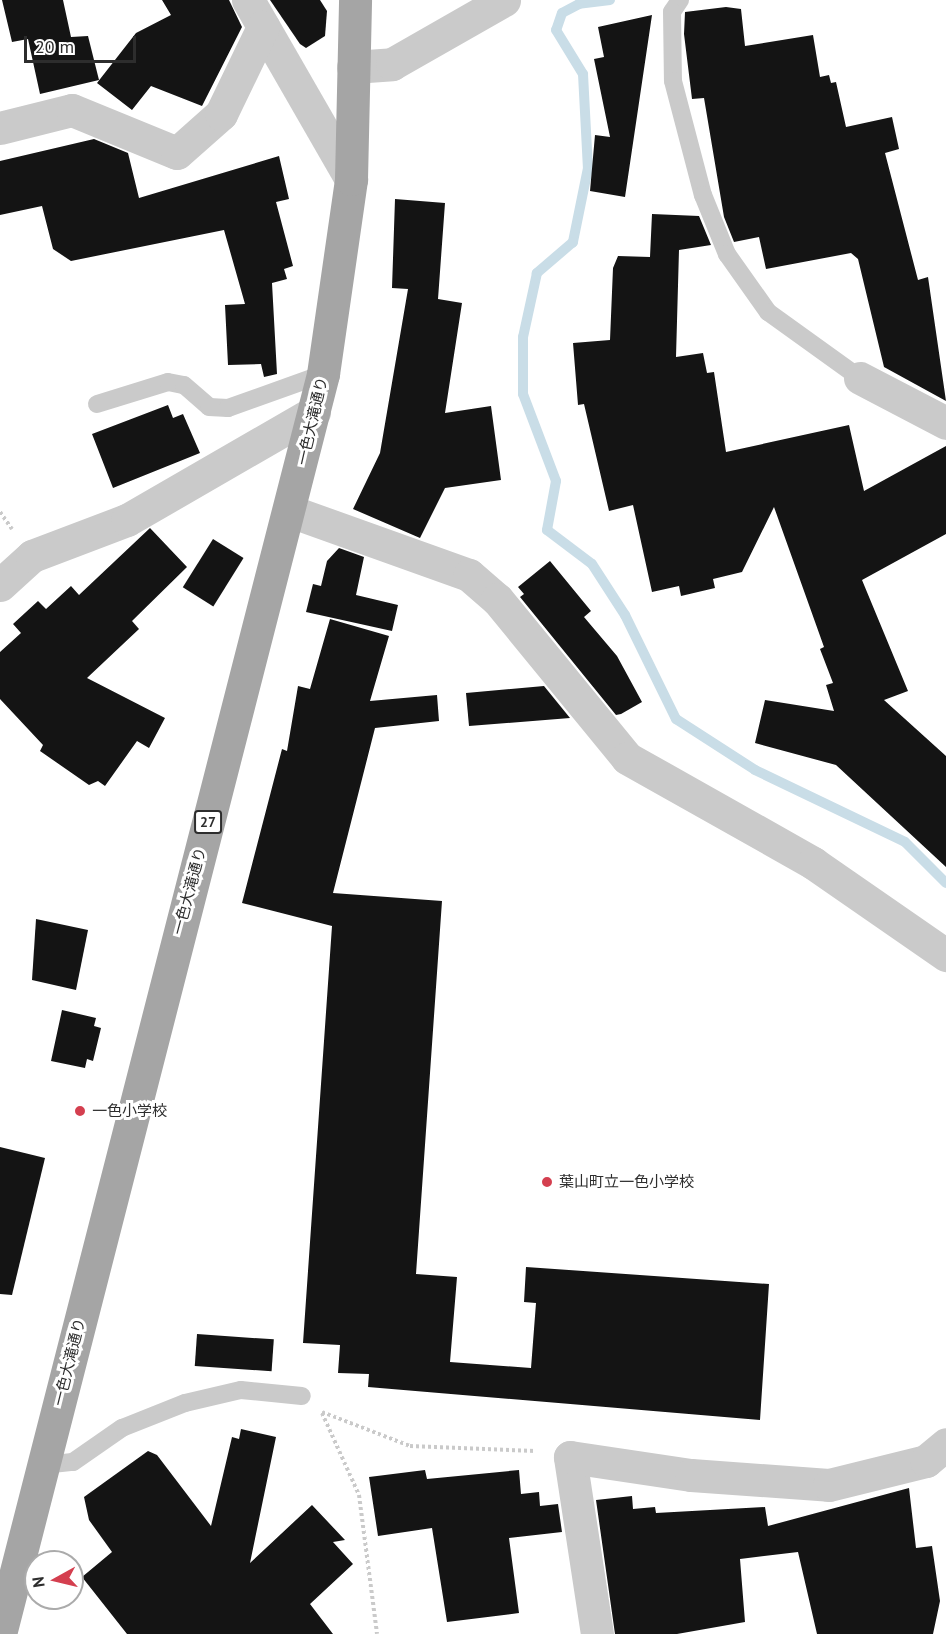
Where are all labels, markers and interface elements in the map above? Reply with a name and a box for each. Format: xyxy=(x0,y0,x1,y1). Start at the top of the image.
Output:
scale bar xyxy=(27,24,140,62)
text: 20 m xyxy=(35,35,74,58)
street label: 一色大滝通り xyxy=(293,375,331,467)
road number: 27 xyxy=(193,811,223,833)
street label: 一色大滝通り xyxy=(169,845,209,937)
place label: 一色小学校 xyxy=(92,1102,167,1120)
marker: 一色小学校 xyxy=(73,1104,87,1118)
place label: 葉山町立一色小学校 xyxy=(559,1173,694,1191)
marker: 葉山町立一色小学校 xyxy=(540,1175,554,1189)
street label: 一色大滝通り xyxy=(49,1316,89,1408)
north arrow xyxy=(24,1550,84,1610)
text: N xyxy=(28,1576,49,1589)

